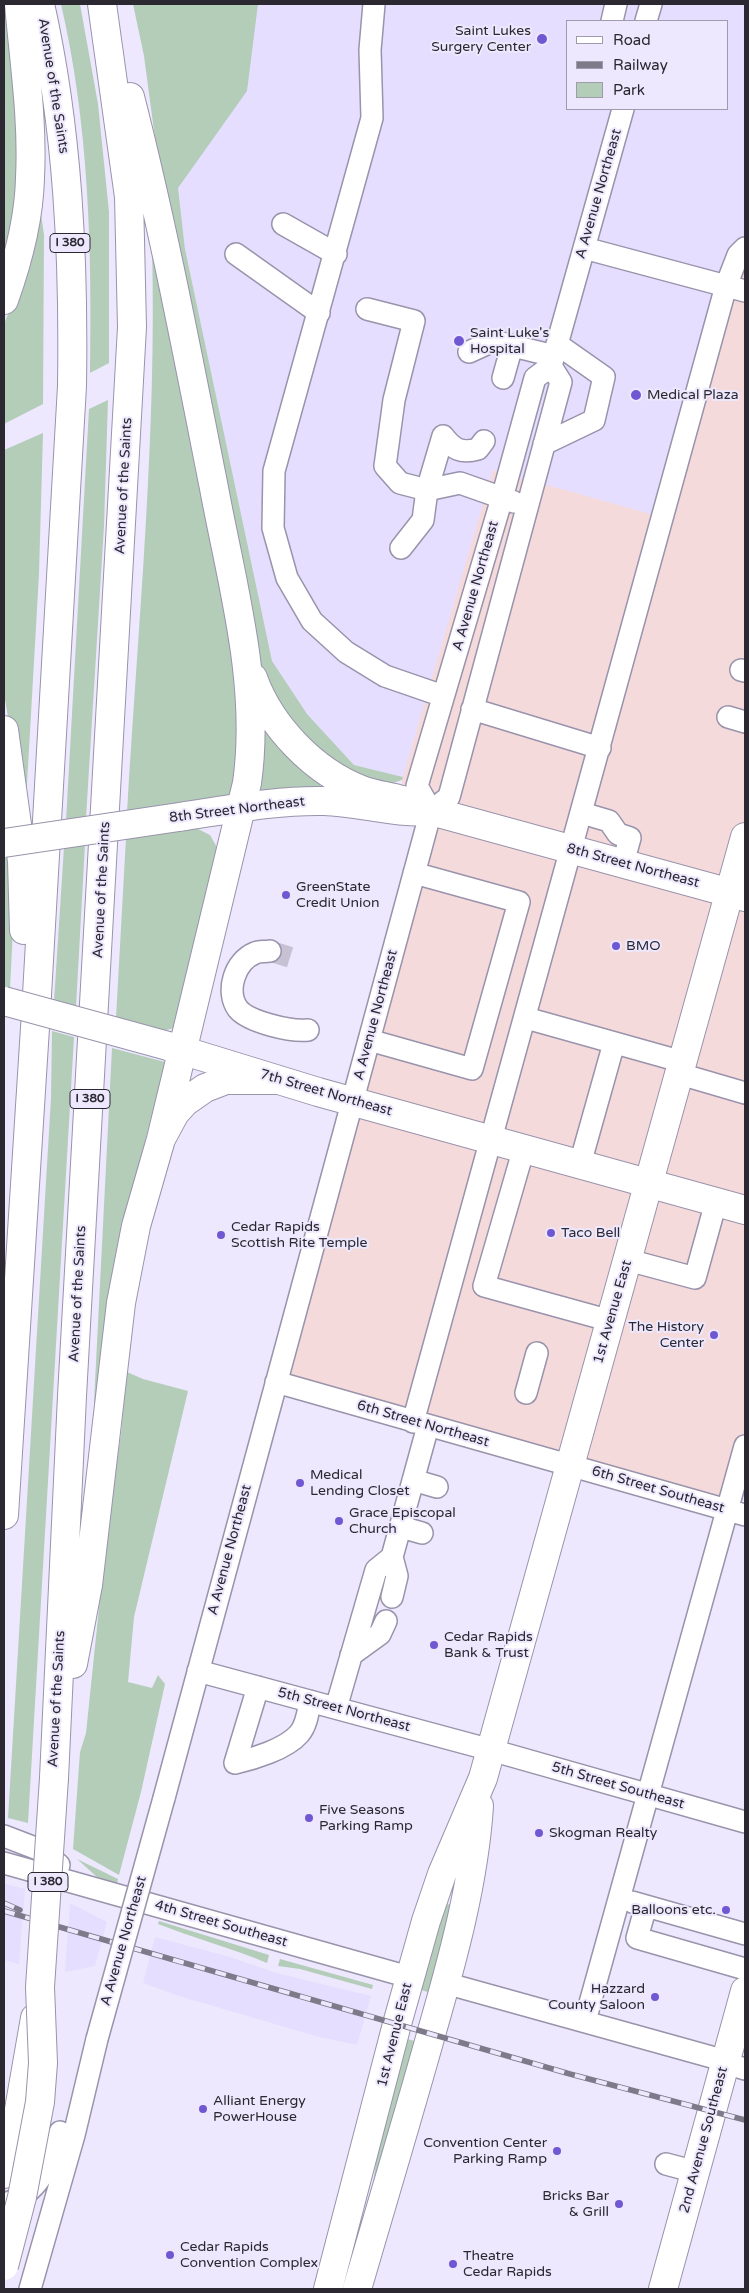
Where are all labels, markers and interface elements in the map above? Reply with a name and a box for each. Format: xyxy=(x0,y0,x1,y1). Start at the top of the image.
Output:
street label: Avenue of the Saints xyxy=(34,17,72,155)
legend xyxy=(566,20,729,110)
place label: Saint Lukes Surgery Center xyxy=(431,23,531,56)
text: Road xyxy=(613,31,651,49)
marker: Saint Lukes Surgery Center xyxy=(535,32,549,46)
text: Railway xyxy=(613,56,668,74)
text: Park xyxy=(613,81,645,99)
street label: A Avenue Northeast xyxy=(572,127,626,261)
road number: I 380 xyxy=(50,234,90,252)
place label: Saint Luke's Hospital xyxy=(470,325,549,358)
marker: Saint Luke's Hospital xyxy=(452,334,466,348)
place label: Medical Plaza xyxy=(647,387,739,403)
marker: Medical Plaza xyxy=(629,388,643,402)
street label: Avenue of the Saints xyxy=(112,417,136,555)
street label: A Avenue Northeast xyxy=(449,519,503,653)
street label: 8th Street Northeast xyxy=(168,793,306,827)
street label: Avenue of the Saints xyxy=(90,821,114,959)
street label: 8th Street Northeast xyxy=(565,840,701,892)
place label: GreenState Credit Union xyxy=(296,879,379,912)
marker: GreenState Credit Union xyxy=(280,889,292,901)
place label: BMO xyxy=(626,938,661,954)
marker: BMO xyxy=(610,940,622,952)
street label: A Avenue Northeast xyxy=(350,948,402,1082)
street label: 7th Street Northeast xyxy=(258,1066,394,1120)
road number: I 380 xyxy=(70,1090,110,1108)
place label: Cedar Rapids Scottish Rite Temple xyxy=(231,1219,367,1252)
street label: Avenue of the Saints xyxy=(66,1225,90,1363)
place label: Taco Bell xyxy=(561,1225,620,1241)
marker: Taco Bell xyxy=(545,1227,557,1239)
marker: Cedar Rapids Scottish Rite Temple xyxy=(215,1229,227,1241)
street label: 1st Avenue East xyxy=(590,1258,636,1366)
place label: The History Center xyxy=(628,1319,704,1351)
marker: The History Center xyxy=(708,1329,720,1341)
street label: 6th Street Northeast xyxy=(355,1397,491,1451)
street label: 6th Street Southeast xyxy=(590,1463,726,1517)
place label: Medical Lending Closet xyxy=(310,1467,410,1500)
marker: Medical Lending Closet xyxy=(294,1477,306,1489)
street label: A Avenue Northeast xyxy=(204,1483,256,1617)
place label: Grace Episcopal Church xyxy=(349,1505,456,1538)
marker: Grace Episcopal Church xyxy=(333,1515,345,1527)
place label: Cedar Rapids Bank & Trust xyxy=(444,1629,533,1661)
street label: Avenue of the Saints xyxy=(45,1630,69,1768)
marker: Cedar Rapids Bank & Trust xyxy=(428,1639,440,1651)
street label: 5th Street Northeast xyxy=(276,1684,412,1736)
street label: 5th Street Southeast xyxy=(550,1759,686,1813)
place label: Five Seasons Parking Ramp xyxy=(319,1802,413,1834)
marker: Five Seasons Parking Ramp xyxy=(303,1812,315,1824)
place label: Skogman Realty xyxy=(549,1825,657,1841)
marker: Skogman Realty xyxy=(533,1827,545,1839)
road number: I 380 xyxy=(28,1872,68,1891)
street label: A Avenue Northeast xyxy=(97,1874,151,2008)
street label: 4th Street Southeast xyxy=(153,1897,289,1951)
place label: Balloons etc. xyxy=(631,1902,716,1918)
marker: Balloons etc. xyxy=(720,1904,732,1916)
street label: 1st Avenue East xyxy=(374,1981,416,2089)
place label: Hazzard County Saloon xyxy=(548,1981,645,2014)
marker: Hazzard County Saloon xyxy=(649,1991,661,2003)
street label: 2nd Avenue Southeast xyxy=(676,2065,732,2215)
place label: Alliant Energy PowerHouse xyxy=(213,2093,306,2126)
marker: Alliant Energy PowerHouse xyxy=(197,2103,209,2115)
place label: Convention Center Parking Ramp xyxy=(423,2135,547,2168)
marker: Convention Center Parking Ramp xyxy=(551,2145,563,2157)
place label: Bricks Bar & Grill xyxy=(542,2188,609,2220)
marker: Bricks Bar & Grill xyxy=(613,2198,625,2210)
place label: Cedar Rapids Convention Complex xyxy=(180,2239,318,2272)
place label: Theatre Cedar Rapids xyxy=(463,2248,552,2280)
marker: Cedar Rapids Convention Complex xyxy=(164,2249,176,2261)
marker: Theatre Cedar Rapids xyxy=(447,2258,459,2270)

